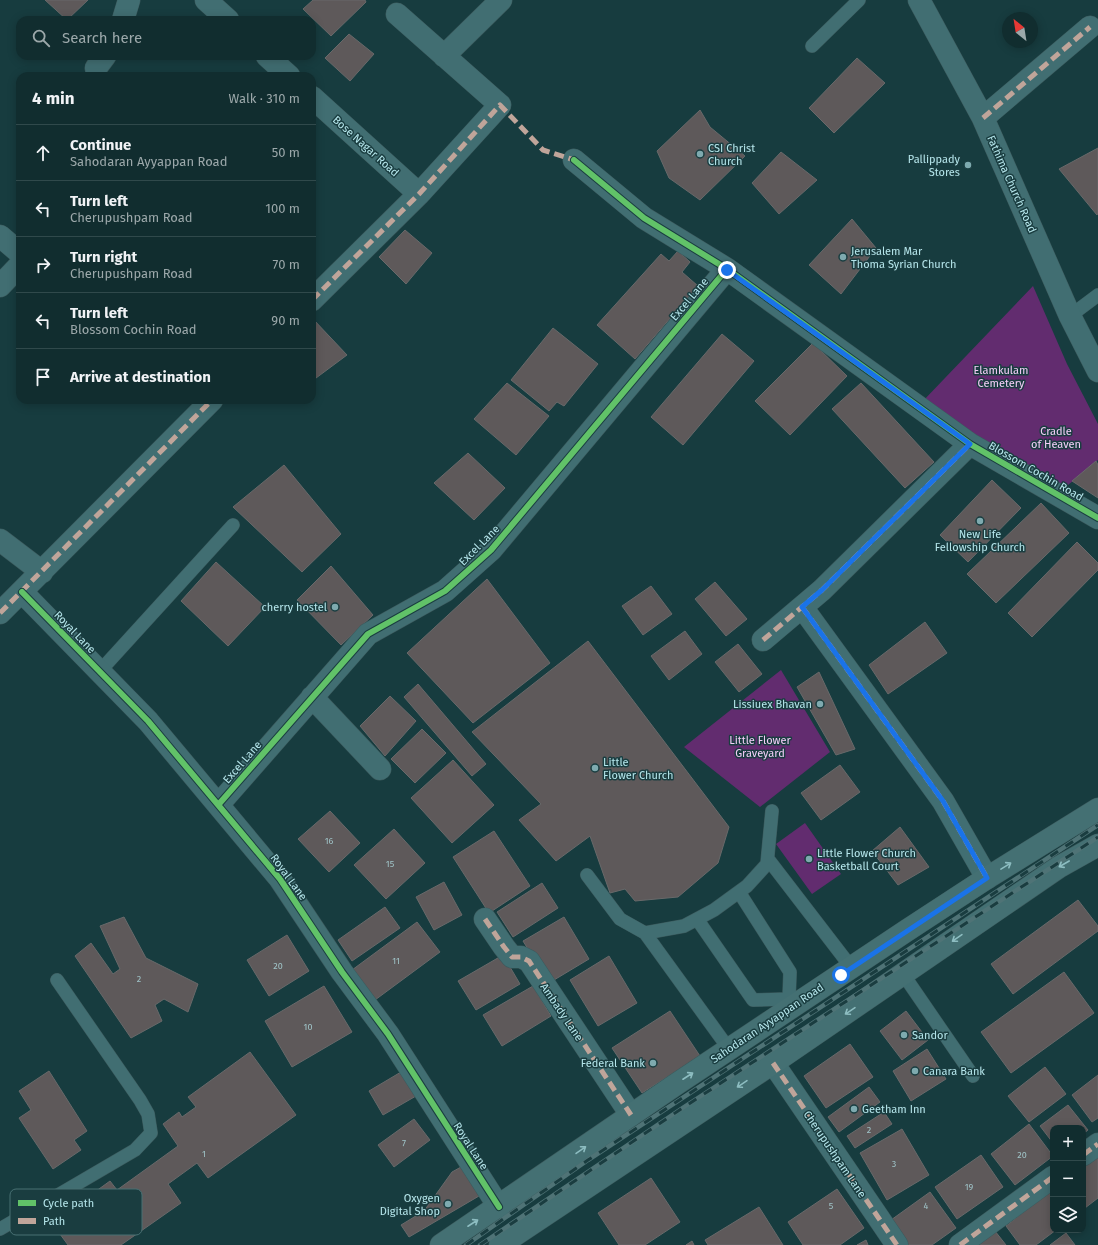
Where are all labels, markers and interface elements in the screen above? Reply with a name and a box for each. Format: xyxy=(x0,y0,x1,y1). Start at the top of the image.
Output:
north arrow xyxy=(1002,12,1038,48)
search box xyxy=(16,16,316,60)
icon: search xyxy=(30,27,52,49)
text: Search here xyxy=(62,29,142,47)
text: 4 min xyxy=(32,88,75,109)
text: Walk · 310 m xyxy=(229,91,300,106)
street label: Bose Nagar Road xyxy=(330,113,401,179)
street label: Fathima Church Road xyxy=(984,133,1039,235)
text: Continue xyxy=(70,136,131,154)
icon: ahead xyxy=(32,142,54,164)
place label: CSI Christ Church xyxy=(708,142,755,168)
text: 50 m xyxy=(272,145,300,160)
marker: CSI Christ Church xyxy=(695,149,705,159)
place label: Pallippady Stores xyxy=(908,153,961,179)
text: Sahodaran Ayyappan Road xyxy=(70,154,227,169)
marker: Pallippady Stores xyxy=(963,160,973,170)
text: Turn left xyxy=(70,192,128,210)
icon: left xyxy=(32,198,54,220)
text: 100 m xyxy=(265,201,300,216)
text: Cherupushpam Road xyxy=(70,210,193,225)
place label: Jerusalem Mar Thoma Syrian Church xyxy=(851,245,956,271)
text: Turn right xyxy=(70,248,137,266)
marker: Jerusalem Mar Thoma Syrian Church xyxy=(838,252,848,262)
icon: right xyxy=(32,254,54,276)
text: 70 m xyxy=(273,257,300,272)
route end xyxy=(718,261,736,279)
text: Cherupushpam Road xyxy=(70,266,193,281)
street label: Excel Lane xyxy=(668,275,711,323)
text: Turn left xyxy=(70,304,128,322)
icon: left xyxy=(32,310,54,332)
text: 90 m xyxy=(271,313,300,328)
text: Blossom Cochin Road xyxy=(70,322,197,337)
park label: Elamkulam Cemetery xyxy=(974,364,1028,390)
icon: arrive xyxy=(32,366,54,388)
text: Arrive at destination xyxy=(70,368,211,386)
park label: Cradle of Heaven xyxy=(1031,425,1081,451)
street label: Blossom Cochin Road xyxy=(986,439,1085,504)
marker: New Life Fellowship Church xyxy=(975,516,985,526)
street label: Excel Lane xyxy=(456,522,502,568)
place label: New Life Fellowship Church xyxy=(935,528,1025,554)
place label: cherry hostel xyxy=(261,601,327,614)
marker: cherry hostel xyxy=(330,602,340,612)
street label: Royal Lane xyxy=(51,608,98,656)
place label: Lissiuex Bhavan xyxy=(733,698,812,711)
marker: Lissiuex Bhavan xyxy=(815,699,825,709)
park label: Little Flower Graveyard xyxy=(729,734,791,760)
street label: Excel Lane xyxy=(220,738,264,786)
place label: Little Flower Church xyxy=(603,756,673,782)
marker: Little Flower Church xyxy=(590,763,600,773)
house number: 16 xyxy=(325,836,334,846)
place label: Little Flower Church Basketball Court xyxy=(817,847,916,873)
street label: Royal Lane xyxy=(267,852,310,903)
marker: Little Flower Church Basketball Court xyxy=(804,854,814,864)
house number: 15 xyxy=(386,859,395,869)
one-way arrow xyxy=(1000,861,1012,869)
one-way arrow xyxy=(1058,861,1070,869)
one-way arrow xyxy=(951,934,963,942)
house number: 11 xyxy=(392,956,400,966)
house number: 20 xyxy=(273,961,283,971)
route start xyxy=(832,966,850,984)
house number: 2 xyxy=(137,974,141,984)
street label: Ambady Lane xyxy=(538,981,586,1044)
street label: Sahodaran Ayyappan Road xyxy=(708,981,826,1066)
one-way arrow xyxy=(844,1007,855,1015)
house number: 10 xyxy=(304,1022,312,1032)
place label: Sandor xyxy=(912,1029,948,1042)
marker: Sandor xyxy=(899,1030,909,1040)
place label: Federal Bank xyxy=(581,1057,645,1070)
marker: Federal Bank xyxy=(648,1058,658,1068)
place label: Canara Bank xyxy=(923,1065,985,1078)
marker: Canara Bank xyxy=(910,1066,920,1076)
one-way arrow xyxy=(682,1072,693,1080)
one-way arrow xyxy=(737,1080,748,1088)
place label: Geetham Inn xyxy=(862,1103,926,1116)
marker: Geetham Inn xyxy=(849,1104,859,1114)
street label: Cherupushpam Lane xyxy=(801,1108,869,1200)
street label: Royal Lane xyxy=(450,1120,491,1172)
house number: 2 xyxy=(867,1125,871,1135)
map controls xyxy=(1050,1125,1086,1233)
button: + xyxy=(1050,1125,1086,1161)
house number: 7 xyxy=(402,1138,406,1148)
one-way arrow xyxy=(575,1146,586,1154)
house number: 1 xyxy=(202,1149,206,1159)
house number: 20 xyxy=(1017,1150,1027,1160)
house number: 3 xyxy=(892,1159,896,1169)
button: − xyxy=(1050,1161,1086,1197)
house number: 19 xyxy=(965,1182,974,1192)
legend xyxy=(10,1189,142,1235)
place label: Oxygen Digital Shop xyxy=(380,1192,440,1218)
text: Cycle path xyxy=(43,1197,94,1210)
button: layers xyxy=(1050,1197,1086,1233)
marker: Oxygen Digital Shop xyxy=(443,1199,453,1209)
house number: 5 xyxy=(829,1201,834,1211)
house number: 4 xyxy=(924,1201,929,1211)
text: Path xyxy=(43,1215,65,1228)
one-way arrow xyxy=(467,1219,479,1227)

